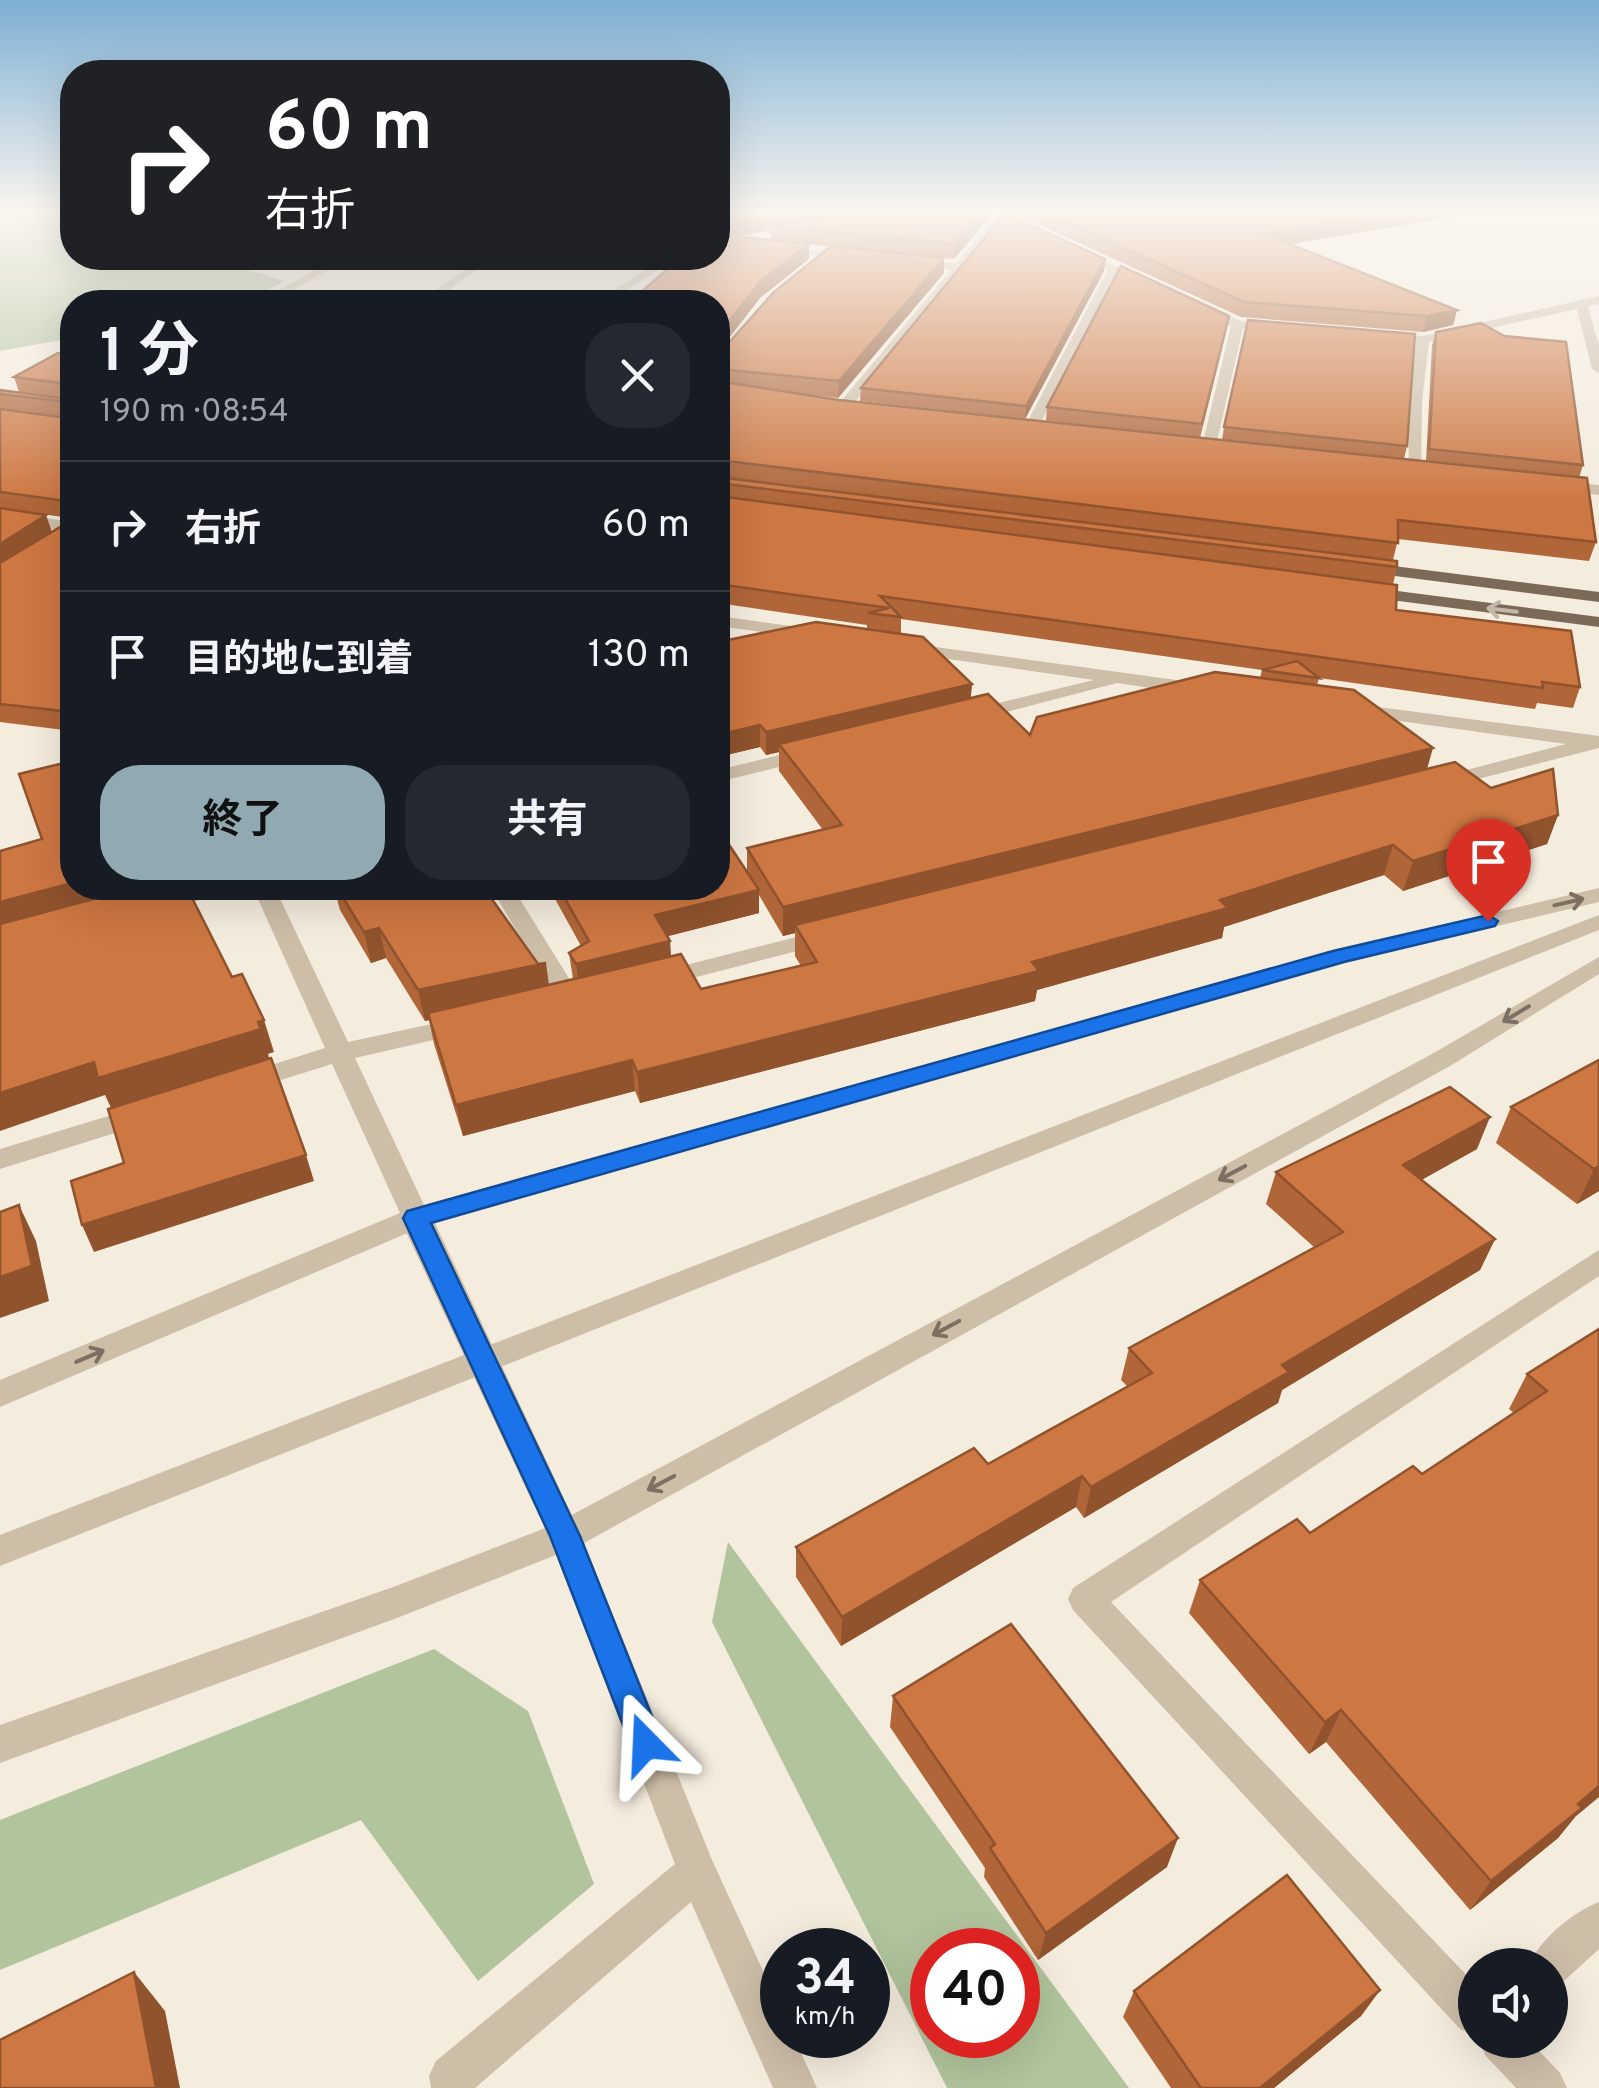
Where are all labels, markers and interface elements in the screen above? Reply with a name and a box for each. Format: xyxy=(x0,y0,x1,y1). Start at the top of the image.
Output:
text: 60 m xyxy=(265,86,433,175)
icon: right xyxy=(100,100,230,230)
text: 右折 xyxy=(265,185,355,242)
text: 1 分 xyxy=(100,317,199,393)
button: close xyxy=(585,323,690,428)
text: 190 m · 08:54 xyxy=(100,393,289,433)
icon: right xyxy=(100,499,155,554)
text: 60 m xyxy=(602,502,690,551)
text: 右折 xyxy=(185,507,261,556)
one-way arrow xyxy=(1487,600,1519,618)
icon: arrive xyxy=(100,629,155,684)
text: 130 m xyxy=(588,632,690,681)
text: 目的地に到着 xyxy=(185,637,413,686)
button: 終了 xyxy=(100,765,385,880)
button: 共有 xyxy=(405,765,690,880)
pin xyxy=(1446,819,1531,922)
icon: arrive xyxy=(1461,834,1516,889)
one-way arrow xyxy=(1552,892,1584,910)
one-way arrow xyxy=(1502,1004,1531,1024)
one-way arrow xyxy=(1218,1164,1248,1183)
one-way arrow xyxy=(932,1319,962,1338)
one-way arrow xyxy=(74,1346,105,1364)
one-way arrow xyxy=(646,1474,676,1493)
position arrow xyxy=(594,1692,698,1796)
speed limit sign: 40 xyxy=(910,1928,1040,2058)
map controls xyxy=(1458,1948,1568,2058)
button: sound xyxy=(1458,1948,1568,2058)
text: 34 xyxy=(794,1949,856,2012)
text: km/h xyxy=(795,2002,855,2034)

